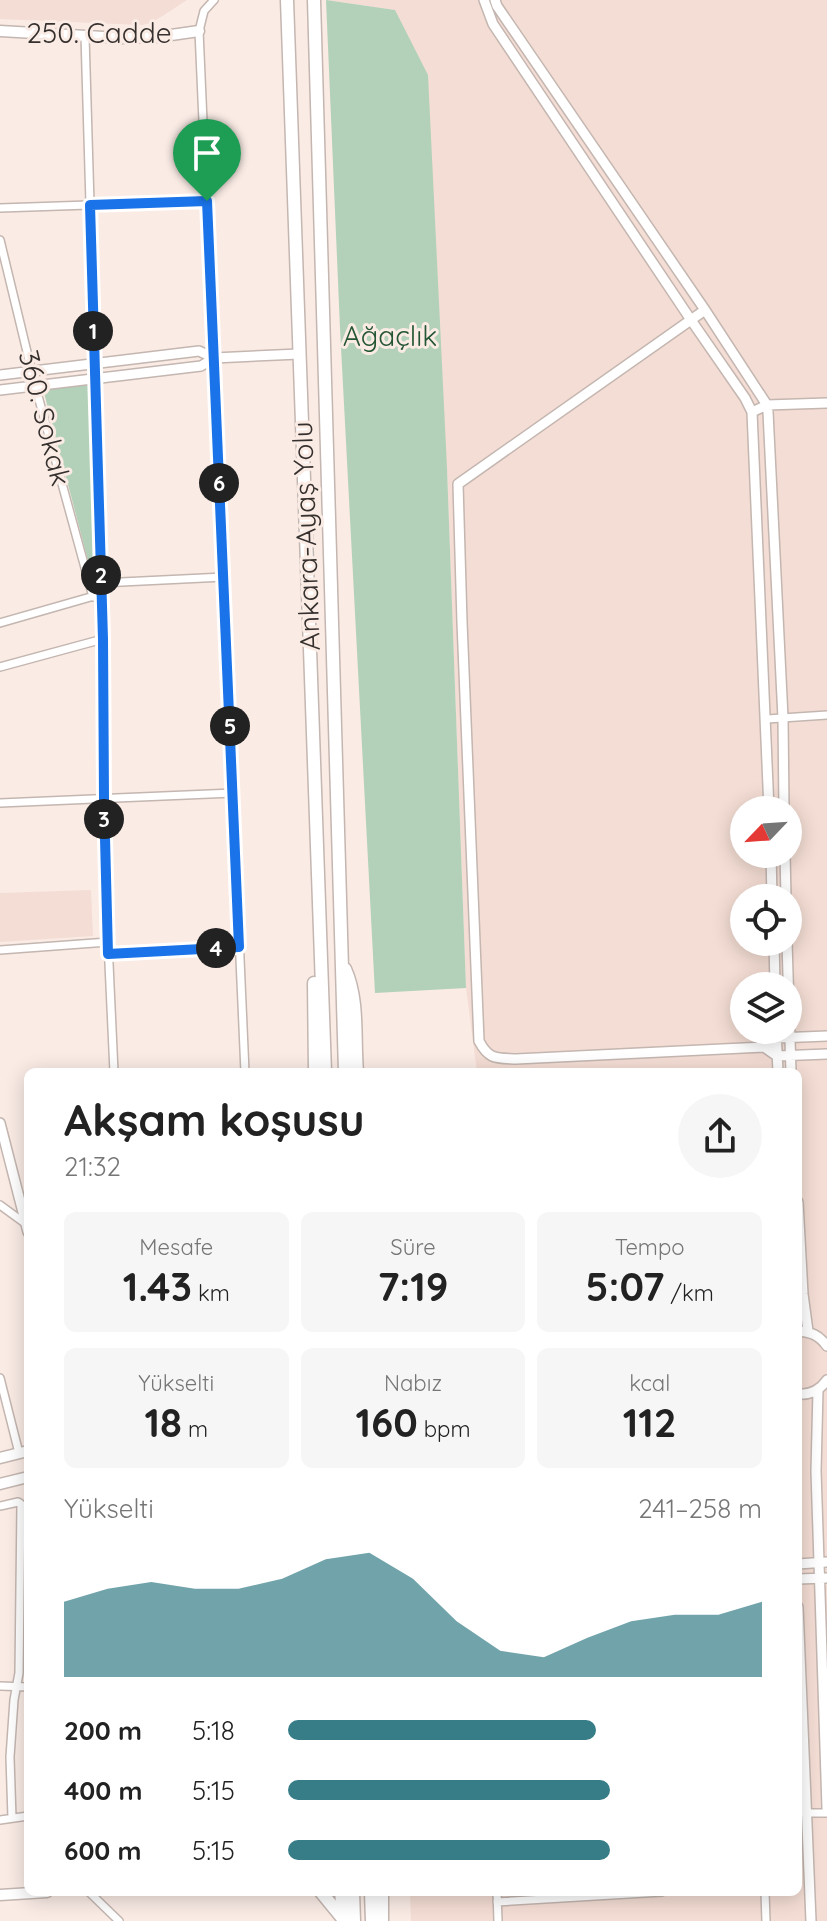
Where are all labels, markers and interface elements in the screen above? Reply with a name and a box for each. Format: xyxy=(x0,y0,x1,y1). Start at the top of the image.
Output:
street label: 250. Cadde xyxy=(26,15,172,50)
pin xyxy=(173,119,241,201)
icon: arrive xyxy=(185,131,229,175)
pin: 1 xyxy=(73,311,113,351)
text: 1 xyxy=(89,317,97,345)
park label: Ağaçlık xyxy=(343,318,437,353)
street label: 360. Sokak xyxy=(12,346,79,489)
street label: Ankara-Ayaş Yolu xyxy=(284,421,327,651)
pin: 6 xyxy=(199,463,239,503)
text: 6 xyxy=(213,469,225,497)
pin: 2 xyxy=(81,555,121,595)
text: 2 xyxy=(95,561,107,589)
pin: 5 xyxy=(210,706,250,746)
text: 5 xyxy=(224,712,236,740)
north arrow xyxy=(730,796,802,868)
map controls xyxy=(730,796,802,1044)
pin: 3 xyxy=(84,799,124,839)
text: 3 xyxy=(98,805,110,833)
button: locate xyxy=(730,884,802,956)
pin: 4 xyxy=(196,928,236,968)
text: 4 xyxy=(210,934,222,962)
button: layers xyxy=(730,972,802,1044)
text: Akşam koşusu xyxy=(64,1092,364,1147)
button: share xyxy=(678,1094,762,1178)
text: 21:32 xyxy=(64,1150,121,1183)
text: Mesafe xyxy=(139,1233,213,1261)
text: Süre xyxy=(390,1233,436,1261)
text: Tempo xyxy=(615,1233,685,1261)
text: 1.43 xyxy=(123,1261,192,1311)
text: 7:19 xyxy=(377,1261,449,1311)
text: 5:07 xyxy=(586,1261,664,1311)
text: km xyxy=(192,1279,230,1307)
text: /km xyxy=(664,1279,714,1307)
text: Yükselti xyxy=(138,1369,214,1397)
text: Nabız xyxy=(384,1369,442,1397)
text: kcal xyxy=(629,1369,670,1397)
text: 18 xyxy=(145,1397,182,1447)
text: 160 xyxy=(356,1397,418,1447)
text: 112 xyxy=(623,1397,677,1447)
text: m xyxy=(182,1415,208,1443)
text: bpm xyxy=(418,1415,470,1443)
text: Yükselti xyxy=(64,1492,154,1525)
text: 241–258 m xyxy=(638,1492,762,1525)
text: 200 m xyxy=(64,1714,142,1747)
text: 5:18 xyxy=(192,1714,235,1747)
text: 400 m xyxy=(64,1774,142,1807)
text: 5:15 xyxy=(192,1774,235,1807)
text: 600 m xyxy=(64,1834,142,1867)
text: 5:15 xyxy=(192,1834,235,1867)

